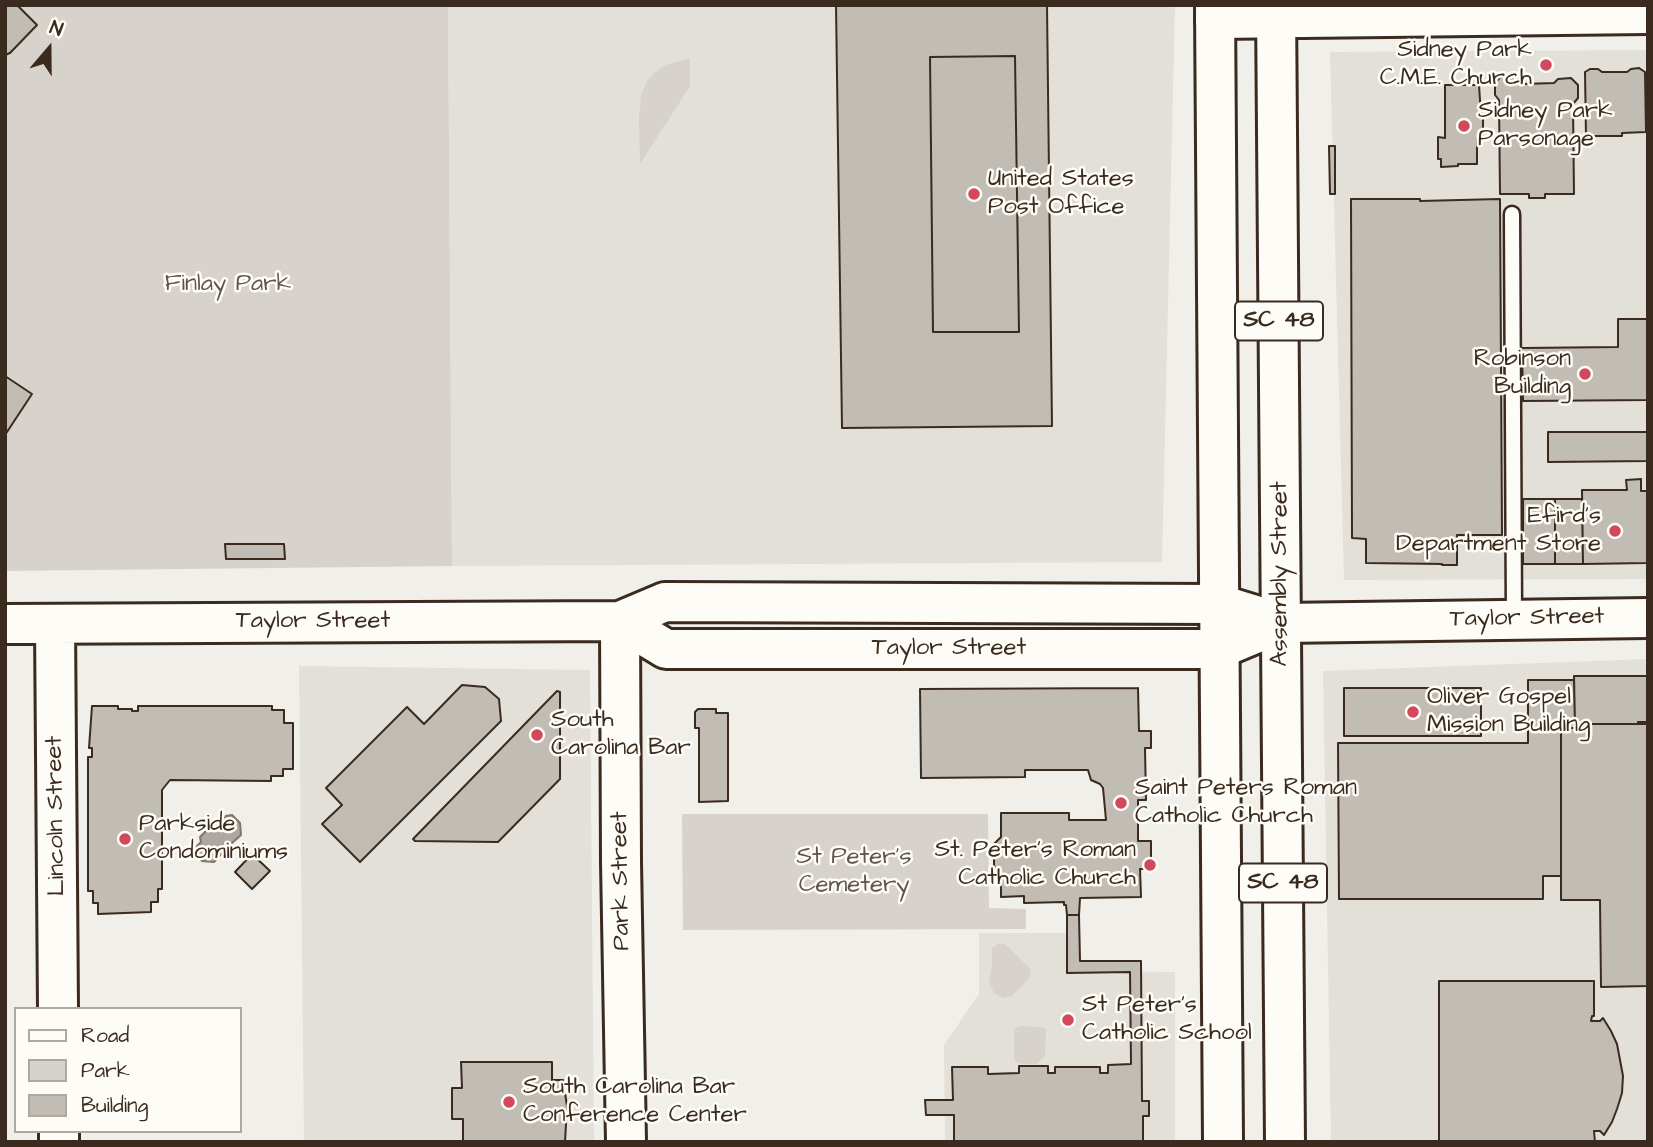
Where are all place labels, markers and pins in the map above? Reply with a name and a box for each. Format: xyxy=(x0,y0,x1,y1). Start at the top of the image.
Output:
place label: Sidney Park C.M.E. Church xyxy=(1380,37,1532,93)
marker: Sidney Park C.M.E. Church xyxy=(1538,57,1554,73)
place label: Sidney Park Parsonage xyxy=(1478,98,1613,154)
marker: Sidney Park Parsonage xyxy=(1456,118,1472,134)
place label: United States Post Office xyxy=(988,166,1134,222)
marker: United States Post Office xyxy=(966,186,982,202)
place label: Robinson Building xyxy=(1474,346,1571,402)
marker: Robinson Building xyxy=(1577,366,1593,382)
place label: Efird's Department Store xyxy=(1396,503,1601,559)
marker: Efird's Department Store xyxy=(1607,523,1623,539)
place label: Oliver Gospel Mission Building xyxy=(1427,684,1590,740)
marker: Oliver Gospel Mission Building xyxy=(1405,704,1421,720)
place label: South Carolina Bar xyxy=(551,707,691,763)
marker: South Carolina Bar xyxy=(529,727,545,743)
place label: Saint Peters Roman Catholic Church xyxy=(1135,775,1357,831)
marker: Saint Peters Roman Catholic Church xyxy=(1113,795,1129,811)
place label: Parkside Condominiums xyxy=(139,811,288,867)
marker: Parkside Condominiums xyxy=(117,831,133,847)
place label: St. Peter's Roman Catholic Church xyxy=(935,837,1136,893)
marker: St. Peter's Roman Catholic Church xyxy=(1142,857,1158,873)
place label: St Peter's Catholic School xyxy=(1082,992,1252,1048)
marker: St Peter's Catholic School xyxy=(1060,1012,1076,1028)
place label: South Carolina Bar Conference Center xyxy=(523,1074,747,1130)
marker: South Carolina Bar Conference Center xyxy=(501,1094,517,1110)

